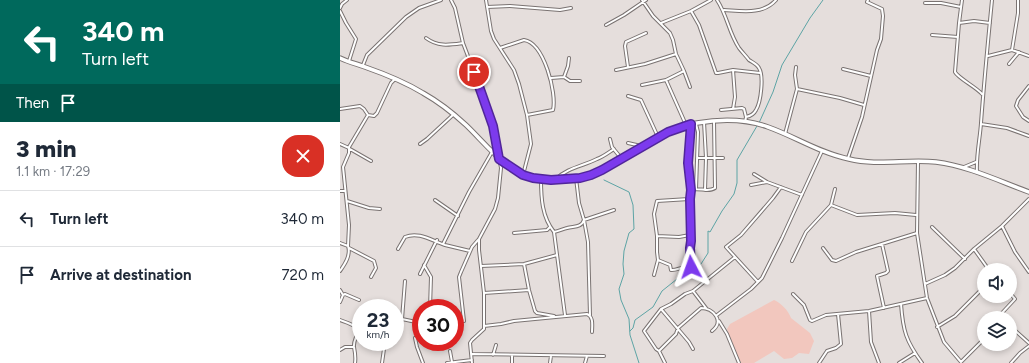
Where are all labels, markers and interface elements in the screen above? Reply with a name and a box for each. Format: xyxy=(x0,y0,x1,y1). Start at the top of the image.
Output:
text: 340 m xyxy=(82,14,165,48)
icon: left xyxy=(16,16,68,68)
text: Turn left xyxy=(82,48,149,70)
pin xyxy=(457,55,491,89)
icon: arrive xyxy=(463,61,485,83)
icon: arrive xyxy=(57,92,79,114)
text: Then xyxy=(16,94,49,112)
text: 3 min xyxy=(16,134,77,163)
button: close xyxy=(282,135,324,177)
text: 1.1 km · 17:29 xyxy=(16,164,90,179)
icon: left xyxy=(16,208,38,230)
text: Turn left xyxy=(50,210,108,228)
text: 340 m xyxy=(280,210,324,228)
position arrow xyxy=(670,246,712,288)
map controls xyxy=(977,263,1017,351)
button: sound xyxy=(977,263,1017,303)
icon: arrive xyxy=(16,264,38,286)
text: Arrive at destination xyxy=(50,266,191,284)
text: 720 m xyxy=(281,266,324,284)
speed limit sign: 30 xyxy=(412,299,464,351)
text: 23 xyxy=(367,308,389,332)
button: layers xyxy=(977,311,1017,351)
text: km/h xyxy=(367,328,389,341)

